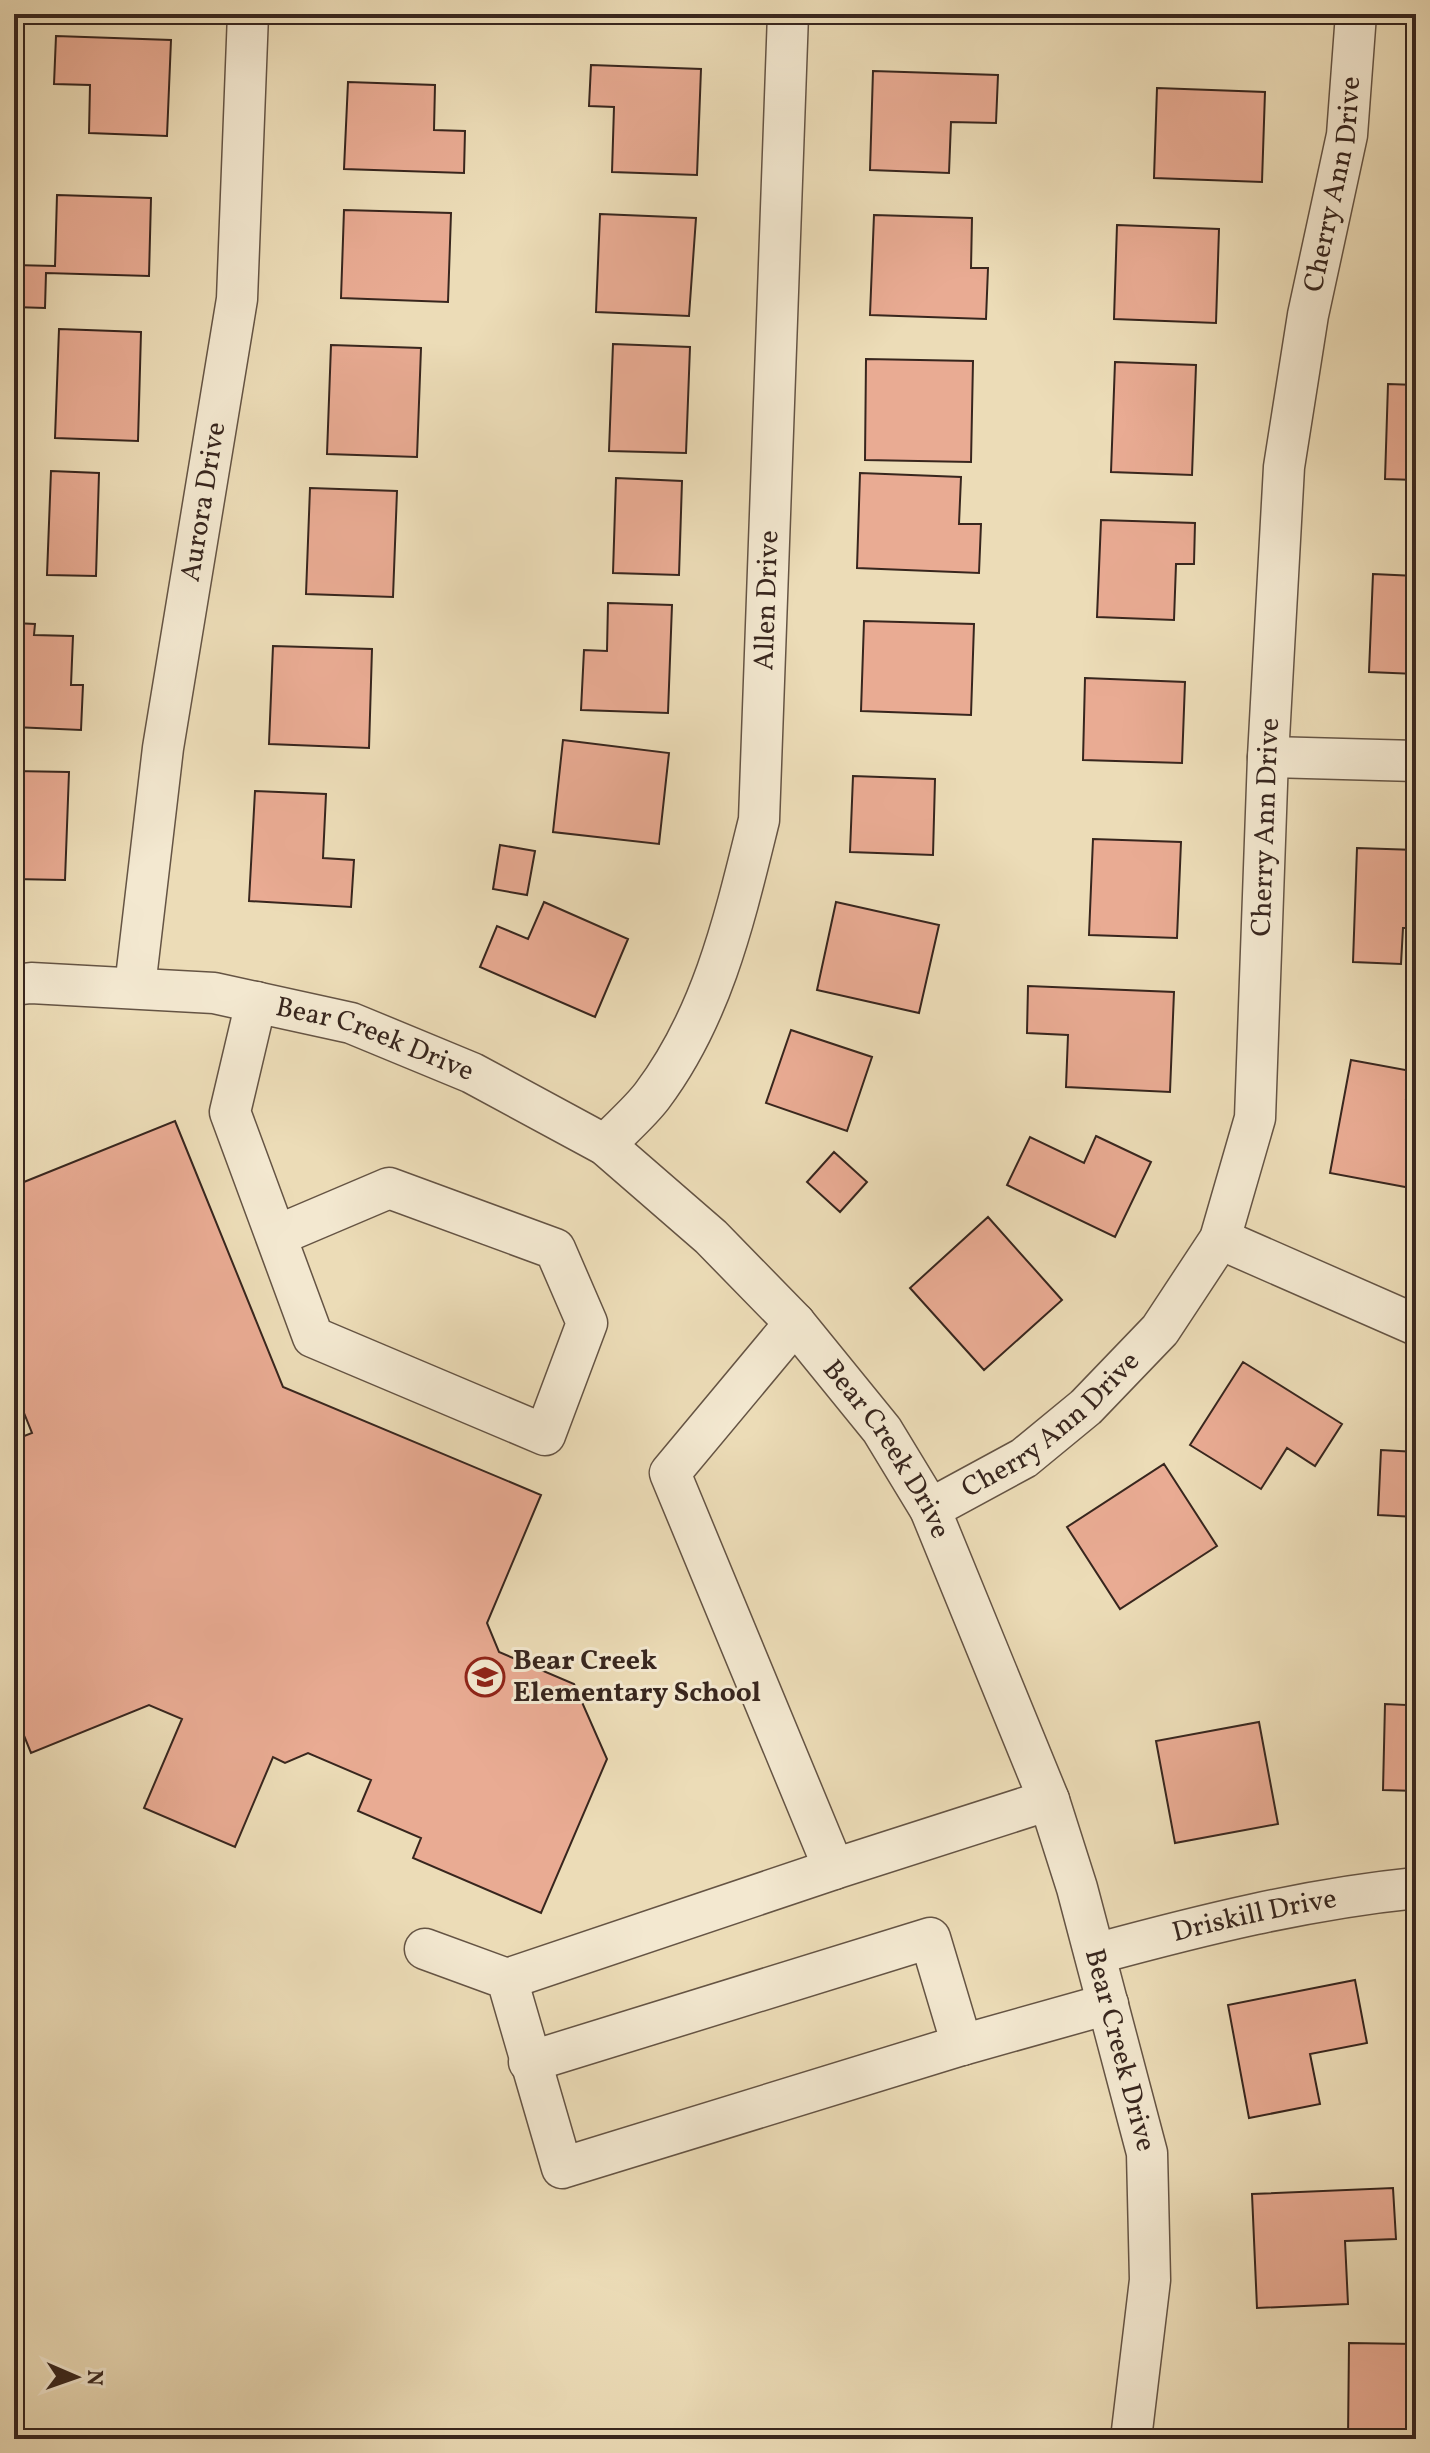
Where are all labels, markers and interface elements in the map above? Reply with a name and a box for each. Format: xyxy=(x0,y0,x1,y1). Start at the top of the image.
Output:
street label: Cherry Ann Drive xyxy=(1294,75,1371,296)
street label: Aurora Drive xyxy=(171,419,236,585)
street label: Allen Drive xyxy=(745,529,789,671)
street label: Cherry Ann Drive xyxy=(1242,717,1290,937)
street label: Bear Creek Drive xyxy=(272,988,480,1091)
street label: Cherry Ann Drive xyxy=(955,1343,1149,1508)
street label: Bear Creek Drive xyxy=(813,1352,959,1544)
place label: Bear Creek Elementary School xyxy=(513,1642,761,1713)
school or university icon: Bear Creek Elementary School xyxy=(464,1656,506,1698)
street label: Driskill Drive xyxy=(1168,1879,1339,1952)
street label: Bear Creek Drive xyxy=(1074,1944,1165,2155)
north arrow xyxy=(36,2337,116,2417)
text: N xyxy=(78,2369,109,2386)

